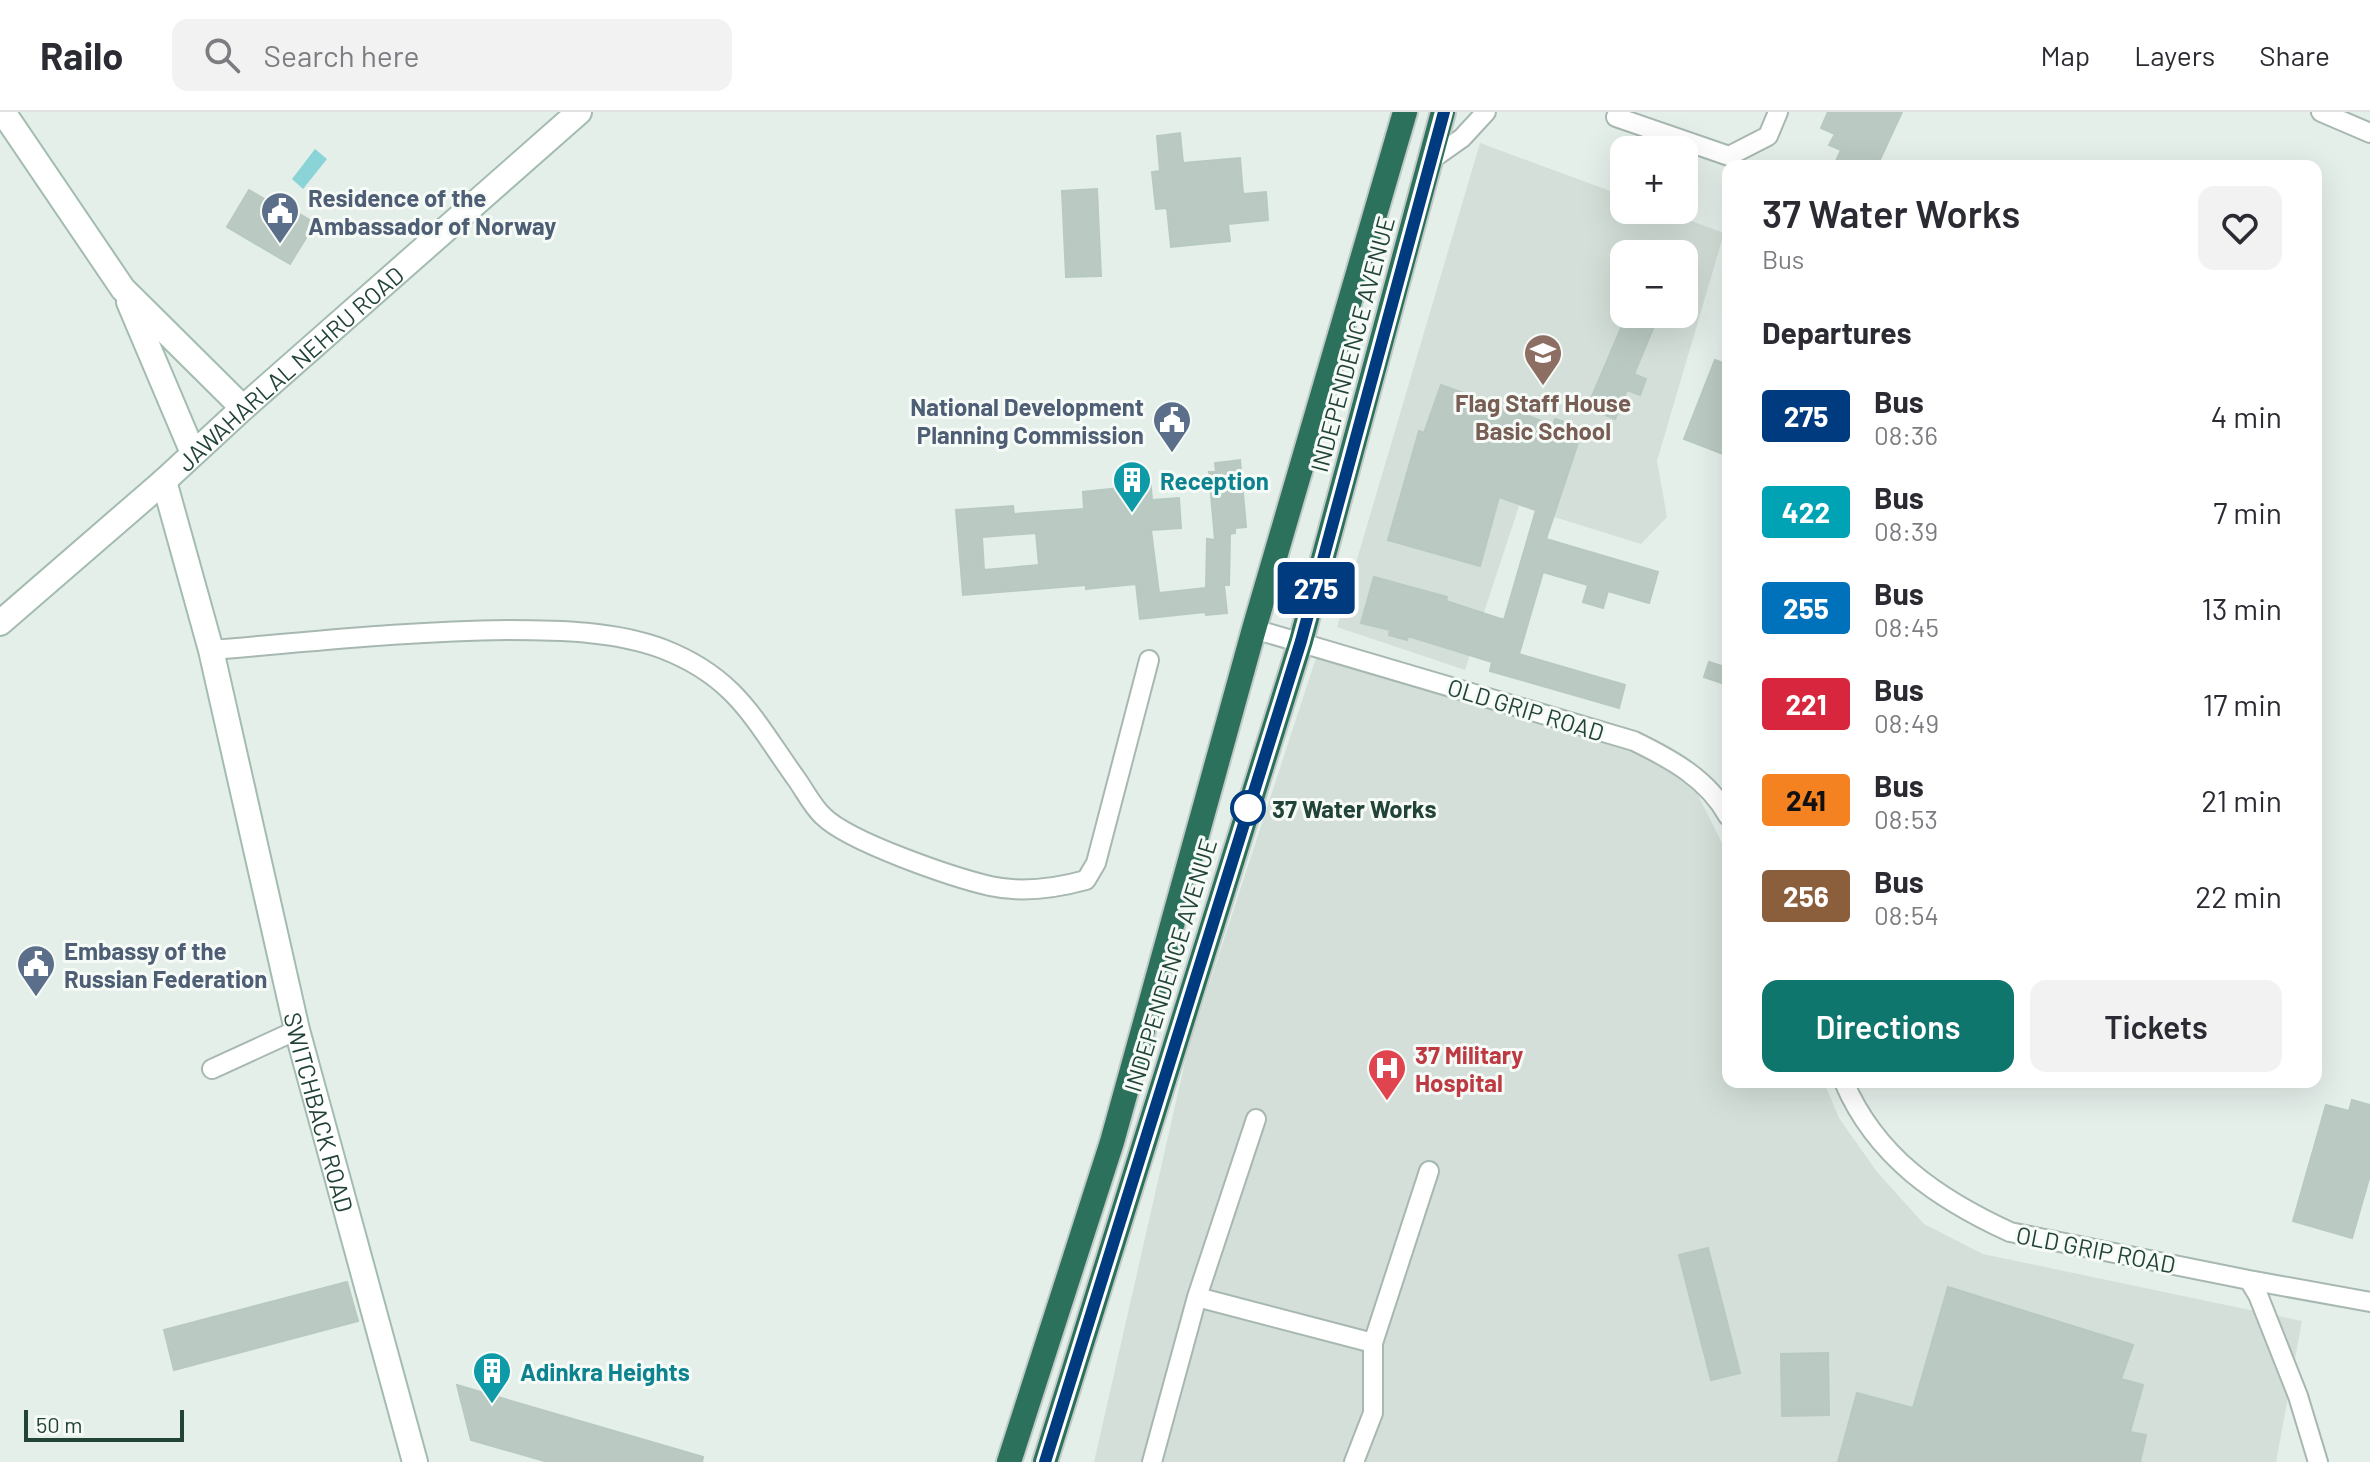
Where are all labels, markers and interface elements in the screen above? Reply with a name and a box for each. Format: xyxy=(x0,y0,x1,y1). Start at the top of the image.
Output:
search box xyxy=(172,19,732,91)
text: Railo xyxy=(40,32,124,78)
icon: search xyxy=(200,33,244,77)
text: Search here xyxy=(264,37,419,73)
text: Map xyxy=(2040,38,2090,72)
text: Layers xyxy=(2134,38,2215,72)
text: Share xyxy=(2259,38,2330,72)
map controls xyxy=(1610,136,1698,328)
button: + xyxy=(1610,136,1698,224)
place label: Residence of the Ambassador of Norway xyxy=(308,183,556,240)
button: heart xyxy=(2198,186,2282,270)
public building icon: Residence of the Ambassador of Norway xyxy=(259,190,301,245)
text: 37 Water Works xyxy=(1762,190,2020,236)
street label: INDEPENDENCE AVENUE xyxy=(1304,213,1400,475)
button: − xyxy=(1610,240,1698,328)
text: Bus xyxy=(1762,243,1804,274)
street label: JAWAHARLAL NEHRU ROAD xyxy=(171,259,409,477)
text: Departures xyxy=(1762,314,1912,350)
school or university icon: Flag Staff House Basic School xyxy=(1522,332,1564,387)
text: Bus xyxy=(1874,383,1924,419)
place label: Flag Staff House Basic School xyxy=(1455,388,1631,445)
place label: National Development Planning Commission xyxy=(910,392,1144,449)
text: 4 min xyxy=(2211,398,2282,434)
public building icon: National Development Planning Commission xyxy=(1151,399,1193,454)
text: 275 xyxy=(1784,399,1828,433)
text: 08:36 xyxy=(1874,419,1938,450)
building icon: Reception xyxy=(1111,459,1153,514)
place label: Reception xyxy=(1160,466,1269,495)
text: Bus xyxy=(1874,479,1924,515)
text: 7 min xyxy=(2213,494,2282,530)
text: 422 xyxy=(1782,495,1830,529)
text: 08:39 xyxy=(1874,515,1938,546)
line badge: 275 xyxy=(1270,562,1362,614)
text: 275 xyxy=(1294,571,1338,605)
text: Bus xyxy=(1874,575,1924,611)
text: 13 min xyxy=(2201,590,2282,626)
text: 255 xyxy=(1783,591,1829,625)
text: 08:45 xyxy=(1874,611,1939,642)
street label: OLD GRIP ROAD xyxy=(1444,671,1608,747)
text: Bus xyxy=(1874,671,1924,707)
text: 17 min xyxy=(2203,686,2282,722)
text: 221 xyxy=(1785,687,1827,721)
text: 08:49 xyxy=(1874,707,1939,738)
text: Bus xyxy=(1874,767,1924,803)
text: 21 min xyxy=(2201,782,2282,818)
text: 241 xyxy=(1786,783,1826,817)
marker: 37 Water Works xyxy=(1231,791,1265,825)
place label: 37 Water Works xyxy=(1272,794,1436,823)
text: 08:53 xyxy=(1874,803,1938,834)
street label: INDEPENDENCE AVENUE xyxy=(1118,835,1222,1095)
text: Bus xyxy=(1874,863,1924,899)
text: 22 min xyxy=(2195,878,2282,914)
text: 256 xyxy=(1783,879,1829,913)
text: 08:54 xyxy=(1874,899,1939,930)
place label: Embassy of the Russian Federation xyxy=(64,936,268,993)
public building icon: Embassy of the Russian Federation xyxy=(15,943,57,998)
button: Directions xyxy=(1762,980,2014,1072)
button: Tickets xyxy=(2030,980,2282,1072)
street label: SWITCHBACK ROAD xyxy=(279,1009,360,1215)
place label: 37 Military Hospital xyxy=(1415,1040,1523,1097)
hospital icon: 37 Military Hospital xyxy=(1366,1047,1408,1102)
street label: OLD GRIP ROAD xyxy=(2014,1219,2178,1279)
building icon: Adinkra Heights xyxy=(471,1350,513,1405)
place label: Adinkra Heights xyxy=(520,1357,690,1386)
scale bar xyxy=(24,1406,184,1442)
text: 50 m xyxy=(36,1411,82,1437)

